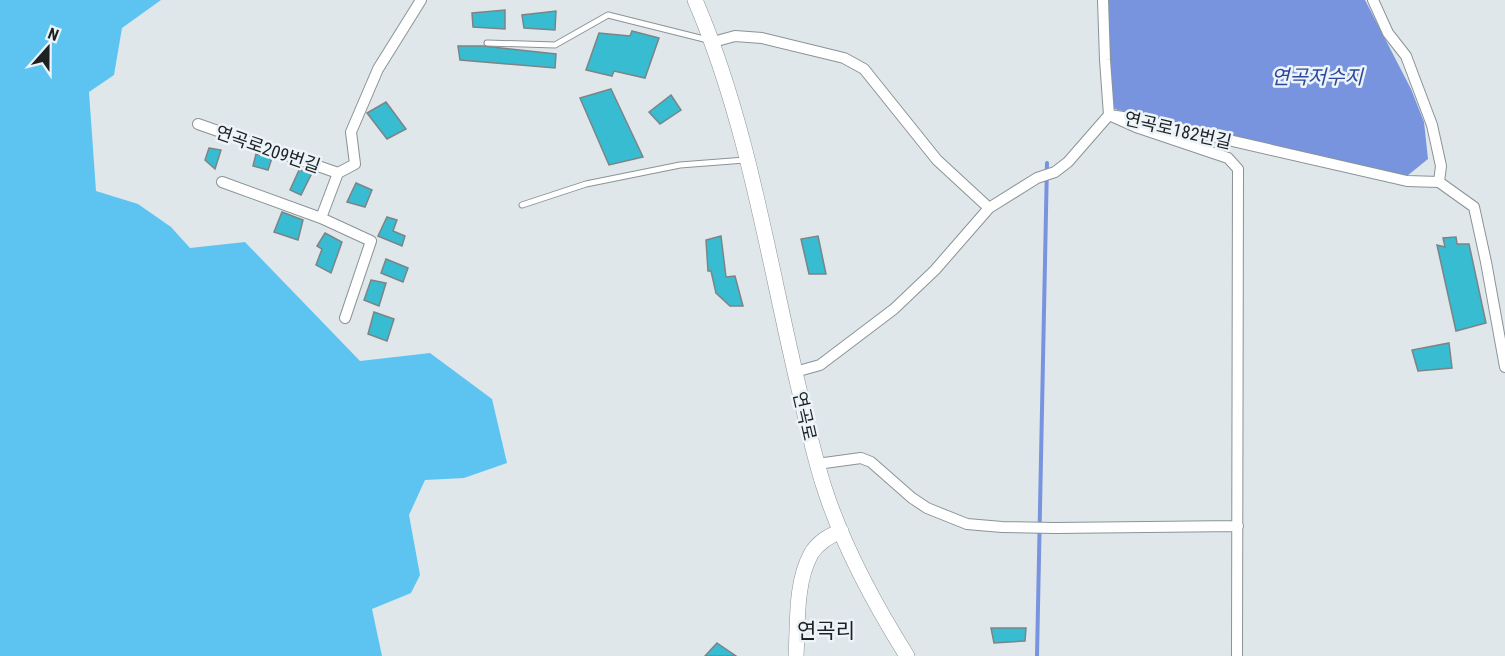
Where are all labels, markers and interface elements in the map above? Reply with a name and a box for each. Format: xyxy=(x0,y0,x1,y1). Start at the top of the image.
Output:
north arrow xyxy=(18,18,78,78)
text: N xyxy=(45,24,61,45)
water label: 연곡저수지 xyxy=(1271,65,1365,89)
street label: 연곡로182번길 xyxy=(1122,107,1234,153)
street label: 연곡로209번길 xyxy=(213,121,323,177)
street label: 연곡로 xyxy=(789,389,821,443)
district label: 연곡리 xyxy=(797,619,855,643)

